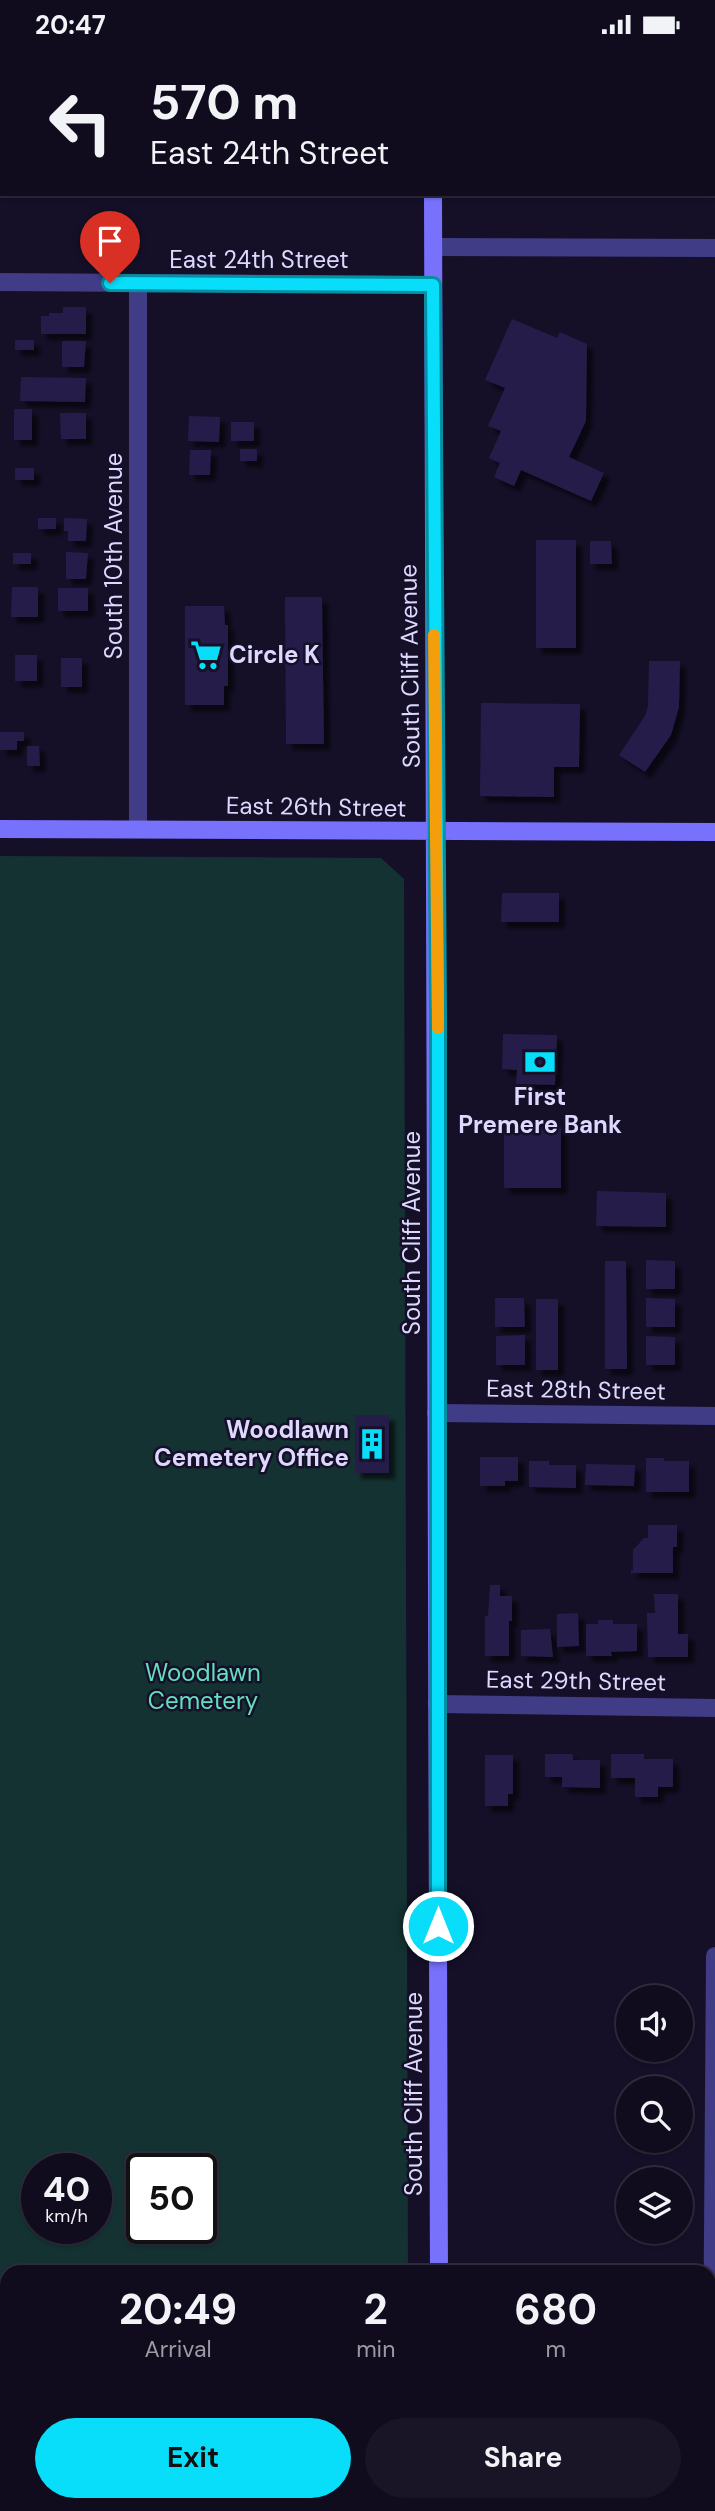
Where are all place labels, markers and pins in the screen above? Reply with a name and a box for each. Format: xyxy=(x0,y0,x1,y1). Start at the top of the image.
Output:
pin xyxy=(80,211,140,283)
supermarket icon: Circle K xyxy=(189,638,223,672)
place label: Circle K xyxy=(229,639,320,670)
bank icon: First Premere Bank xyxy=(523,1045,557,1079)
place label: First Premere Bank xyxy=(458,1081,622,1140)
place label: Woodlawn Cemetery Office xyxy=(154,1414,349,1473)
building icon: Woodlawn Cemetery Office xyxy=(355,1427,389,1461)

